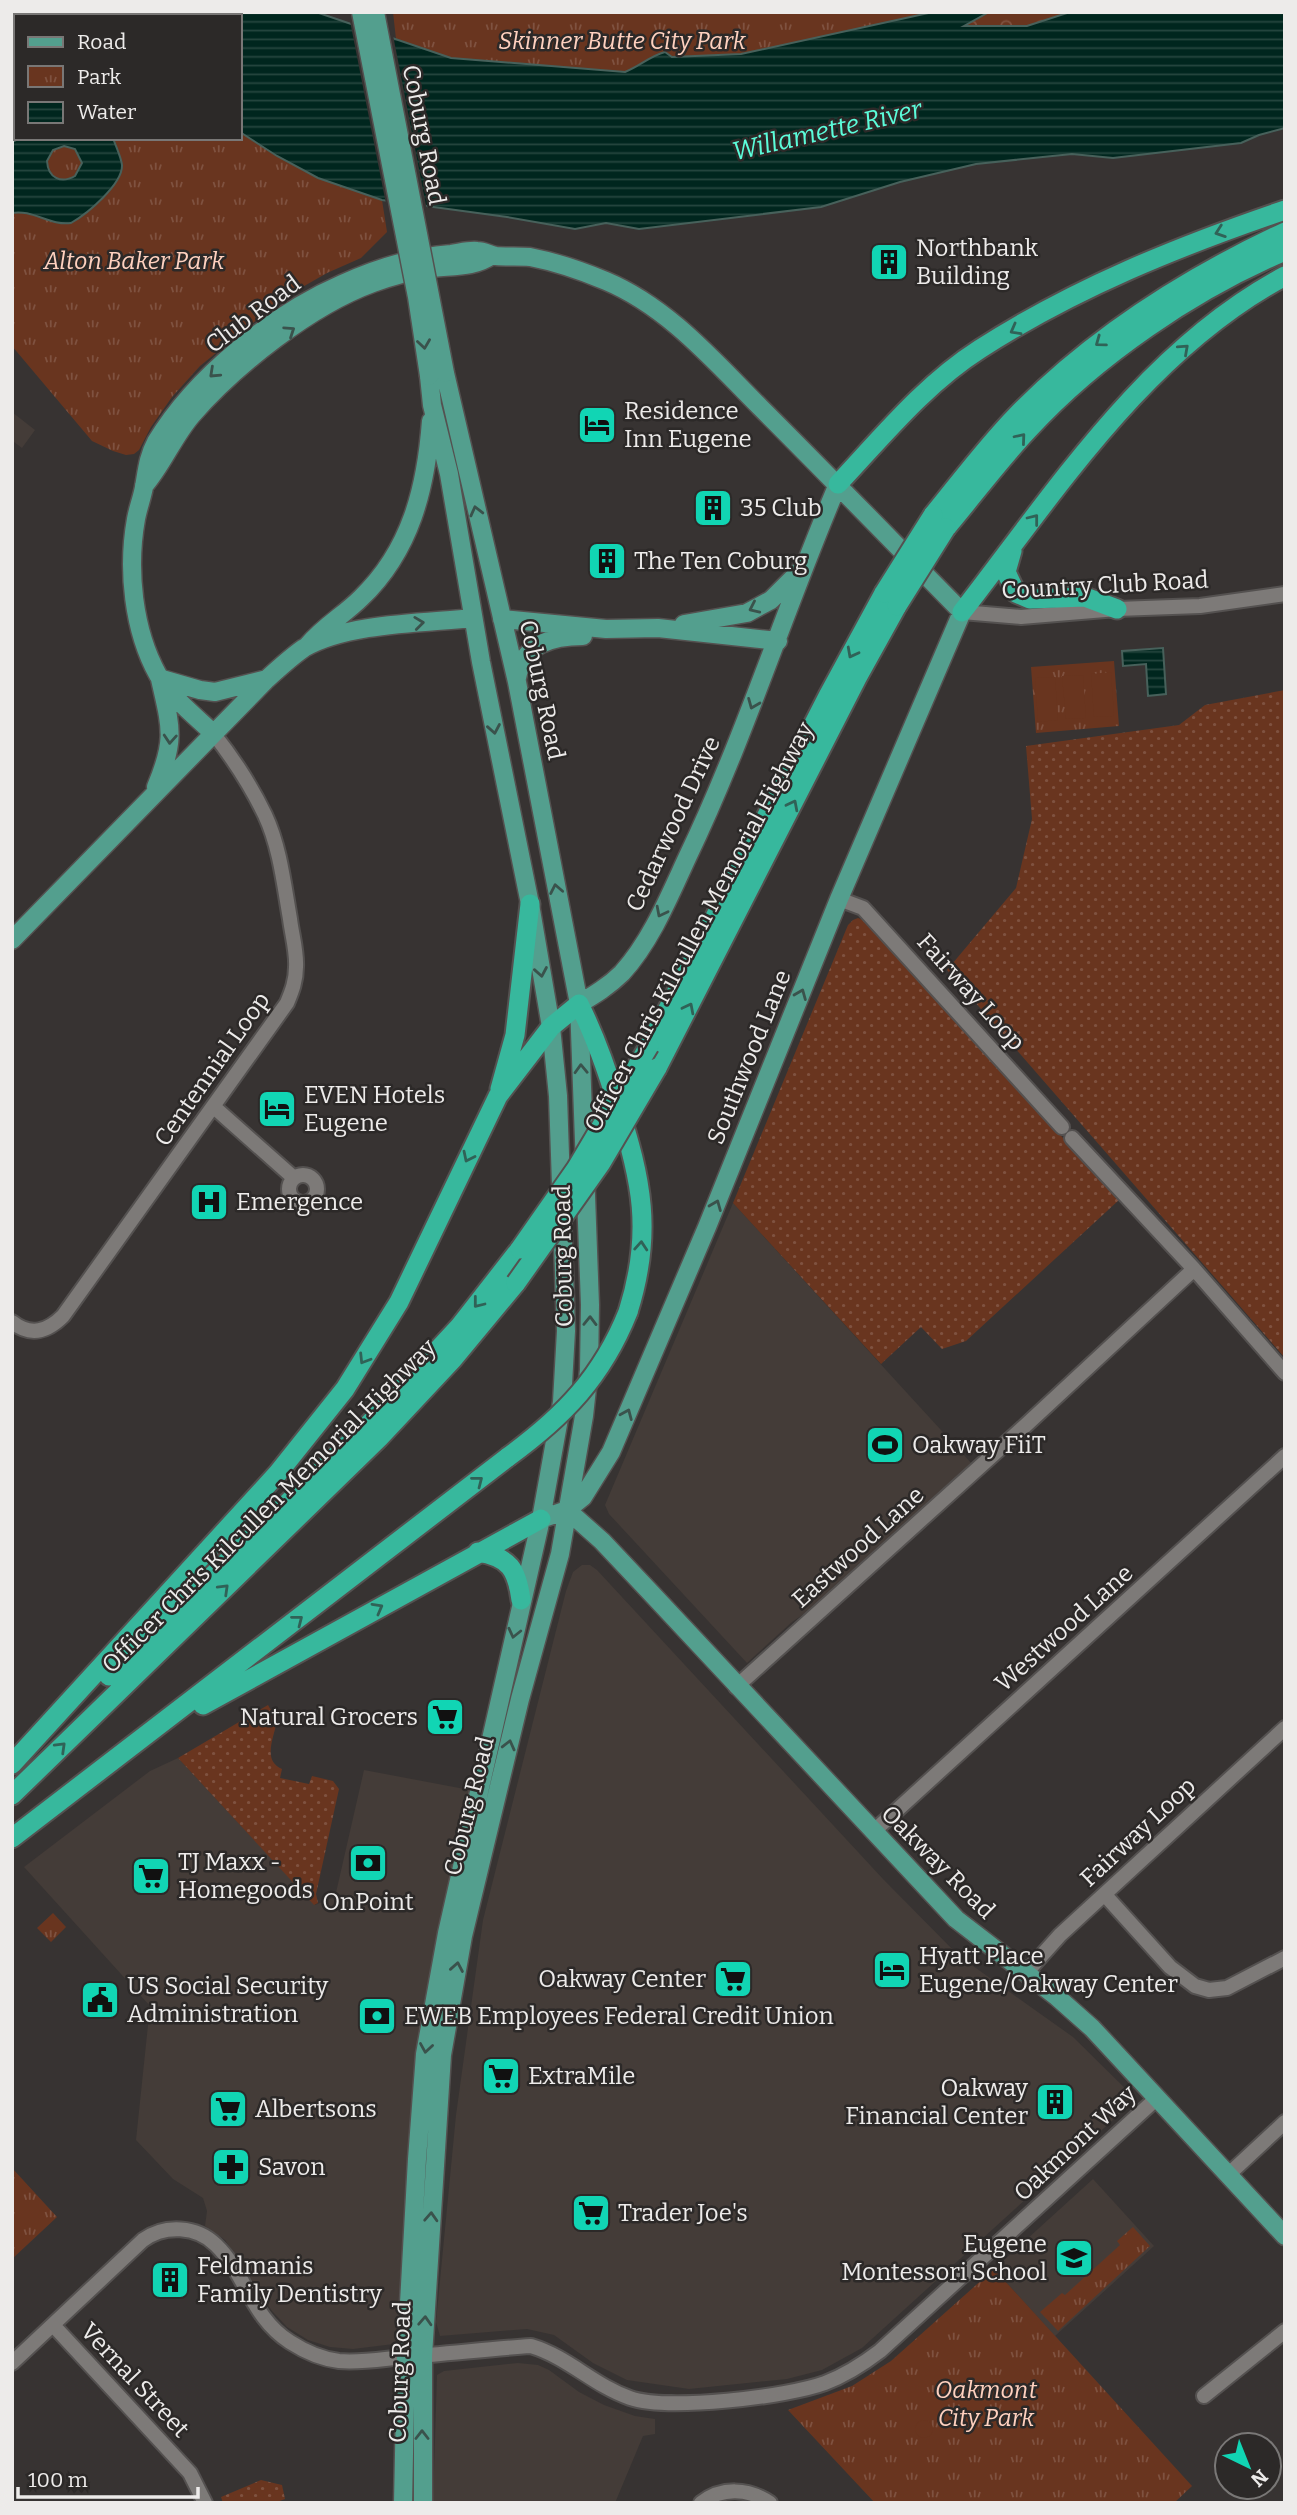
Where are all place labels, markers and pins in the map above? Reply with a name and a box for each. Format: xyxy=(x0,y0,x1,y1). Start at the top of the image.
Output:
place label: Northbank Building xyxy=(916,234,1039,290)
building icon: Northbank Building xyxy=(868,241,910,283)
place label: Residence Inn Eugene xyxy=(624,397,752,453)
hotel icon: Residence Inn Eugene xyxy=(576,404,618,446)
building icon: 35 Club xyxy=(692,487,734,529)
place label: 35 Club xyxy=(740,494,822,522)
building icon: The Ten Coburg xyxy=(586,540,628,582)
place label: The Ten Coburg xyxy=(634,547,808,575)
place label: EVEN Hotels Eugene xyxy=(304,1081,445,1137)
hotel icon: EVEN Hotels Eugene xyxy=(256,1088,298,1130)
hospital icon: Emergence xyxy=(188,1181,230,1223)
place label: Emergence xyxy=(236,1188,363,1216)
sports icon: Oakway FiiT xyxy=(864,1424,906,1466)
place label: Oakway FiiT xyxy=(912,1431,1046,1459)
supermarket icon: Natural Grocers xyxy=(424,1696,466,1738)
place label: Natural Grocers xyxy=(240,1703,418,1731)
bank icon: OnPoint xyxy=(347,1842,389,1884)
place label: TJ Maxx - Homegoods xyxy=(178,1848,313,1904)
supermarket icon: TJ Maxx - Homegoods xyxy=(130,1855,172,1897)
place label: OnPoint xyxy=(322,1888,414,1916)
place label: Hyatt Place Eugene/Oakway Center xyxy=(919,1942,1178,1998)
hotel icon: Hyatt Place Eugene/Oakway Center xyxy=(871,1949,913,1991)
supermarket icon: Oakway Center xyxy=(712,1958,754,2000)
place label: Oakway Center xyxy=(538,1965,706,1993)
place label: US Social Security Administration xyxy=(127,1972,329,2028)
public building icon: US Social Security Administration xyxy=(79,1979,121,2021)
bank icon: EWEB Employees Federal Credit Union xyxy=(356,1995,398,2037)
place label: EWEB Employees Federal Credit Union xyxy=(404,2002,834,2030)
supermarket icon: ExtraMile xyxy=(480,2055,522,2097)
place label: ExtraMile xyxy=(528,2062,635,2090)
place label: Oakway Financial Center xyxy=(845,2074,1028,2130)
building icon: Oakway Financial Center xyxy=(1034,2081,1076,2123)
supermarket icon: Albertsons xyxy=(207,2088,249,2130)
place label: Albertsons xyxy=(255,2095,377,2123)
pharmacy icon: Savon xyxy=(210,2146,252,2188)
place label: Savon xyxy=(258,2153,326,2181)
supermarket icon: Trader Joe's xyxy=(570,2192,612,2234)
place label: Trader Joe's xyxy=(618,2199,748,2227)
place label: Eugene Montessori School xyxy=(841,2230,1047,2286)
school or university icon: Eugene Montessori School xyxy=(1053,2237,1095,2279)
place label: Feldmanis Family Dentistry xyxy=(197,2252,382,2308)
building icon: Feldmanis Family Dentistry xyxy=(149,2259,191,2301)

